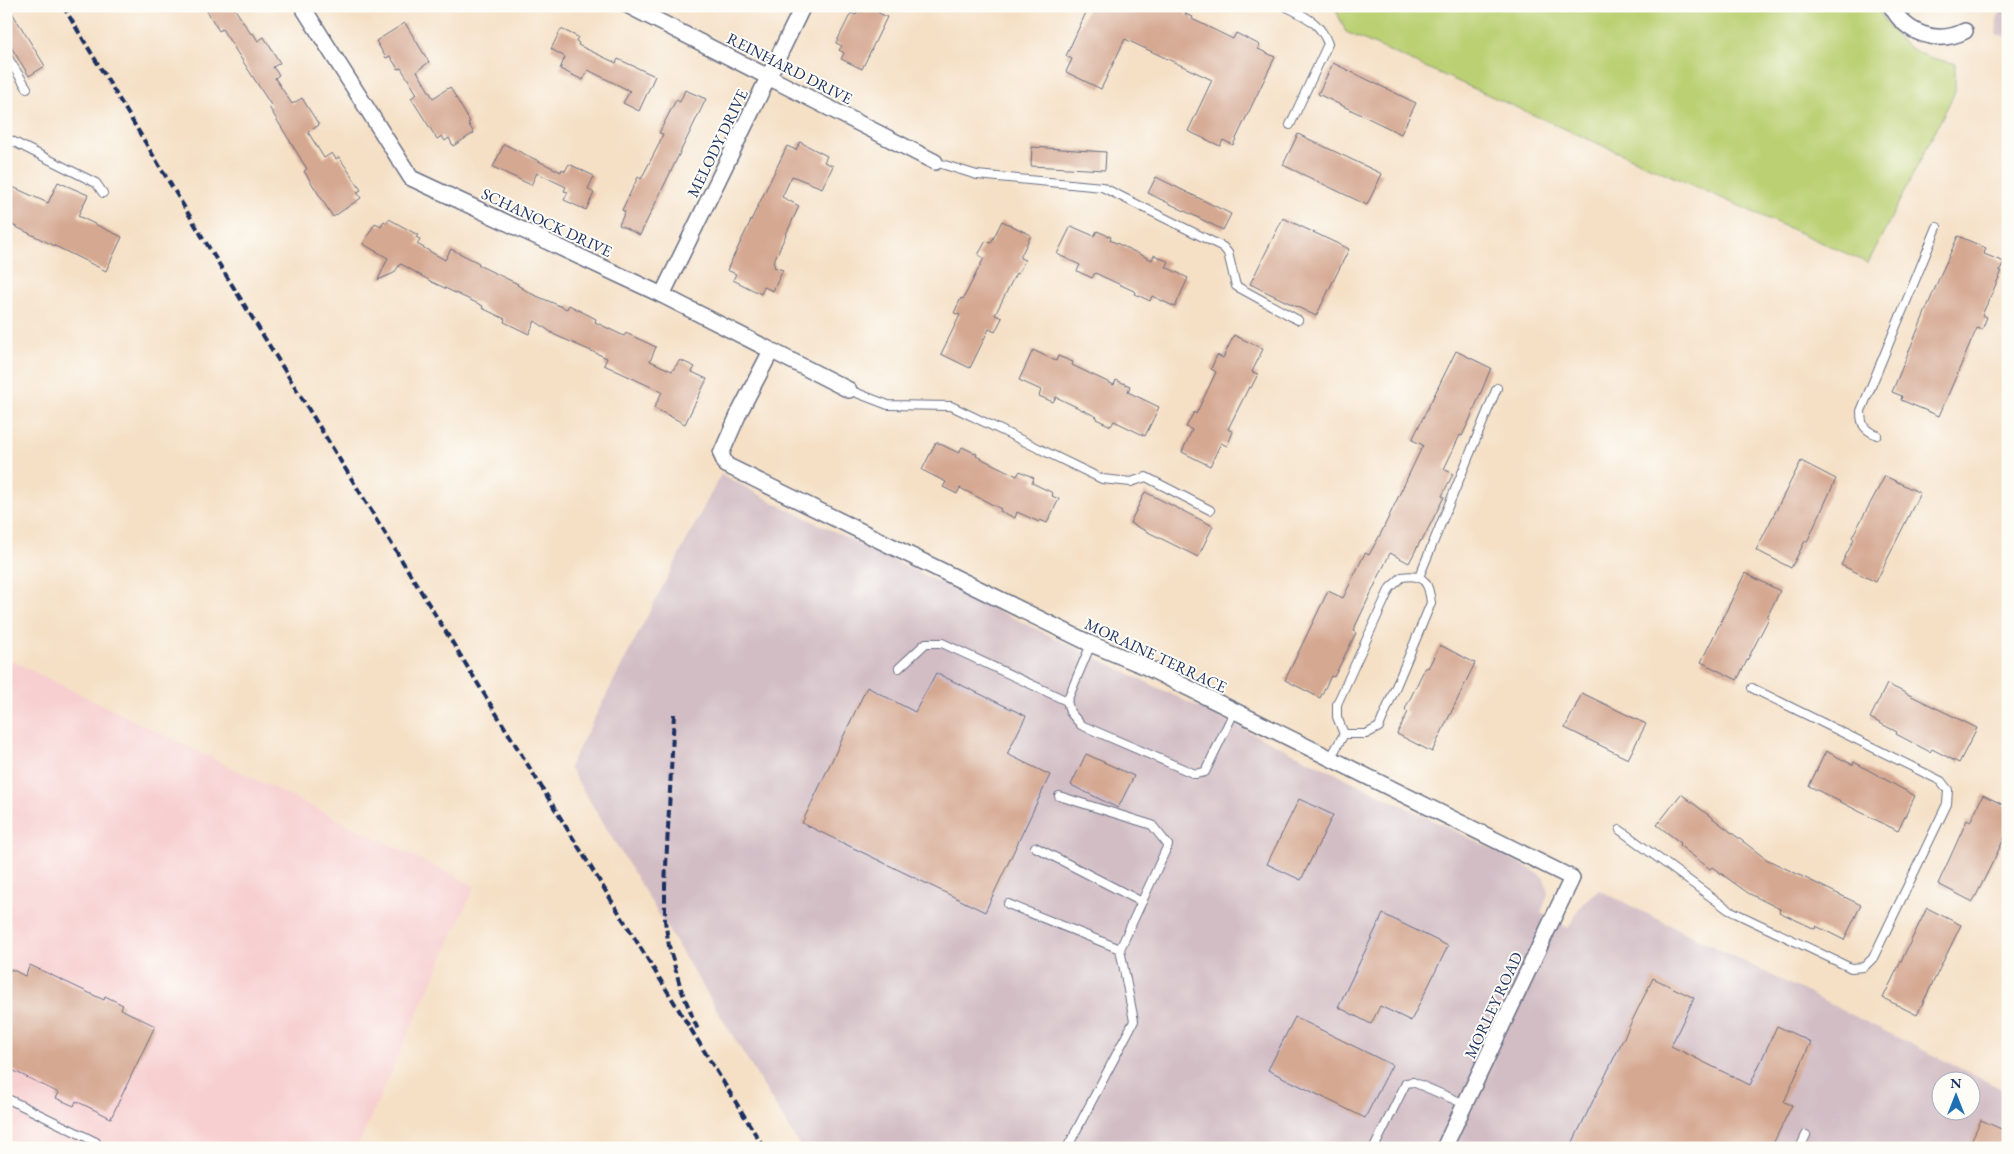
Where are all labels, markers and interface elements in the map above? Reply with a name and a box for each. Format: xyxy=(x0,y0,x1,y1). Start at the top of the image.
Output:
street label: REINHARD DRIVE xyxy=(724,28,856,109)
street label: MELODY DRIVE xyxy=(682,86,753,201)
street label: SCHANOCK DRIVE xyxy=(478,183,616,262)
street label: MORAINE TERRACE xyxy=(1081,613,1230,698)
street label: MORLEY ROAD xyxy=(1460,949,1527,1062)
north arrow xyxy=(1932,1072,1982,1122)
text: N xyxy=(1950,1074,1962,1092)

